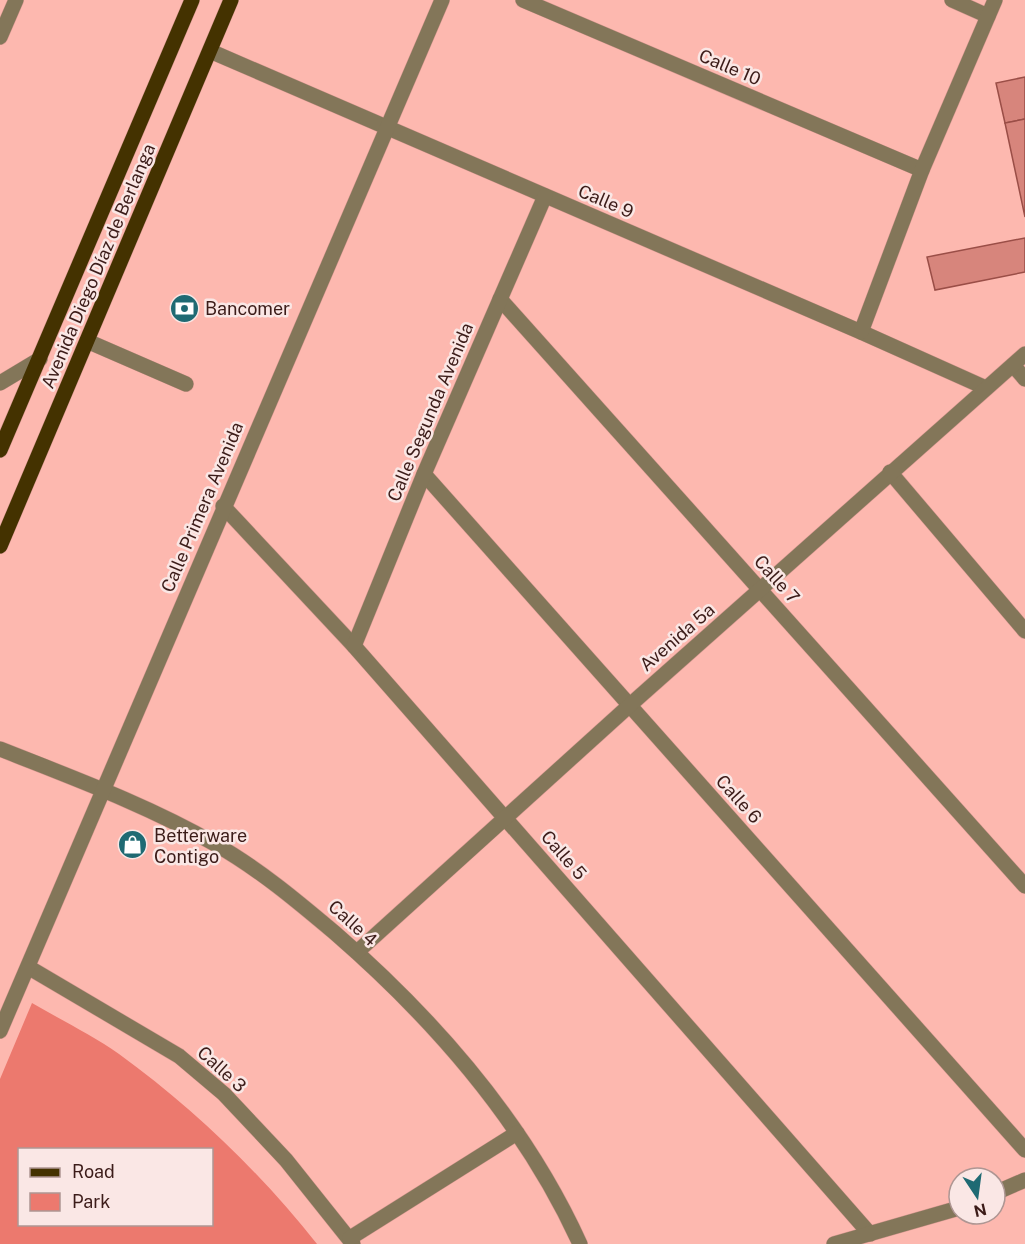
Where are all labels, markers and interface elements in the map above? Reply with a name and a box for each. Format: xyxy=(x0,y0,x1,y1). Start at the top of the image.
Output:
street label: Calle 10 xyxy=(696,45,764,89)
street label: Avenida Diego Díaz de Berlanga xyxy=(37,140,159,392)
street label: Calle 9 xyxy=(575,180,637,222)
bank icon: Bancomer xyxy=(168,292,200,324)
place label: Bancomer xyxy=(205,298,290,319)
street label: Calle Segunda Avenida xyxy=(383,319,477,505)
street label: Calle Primera Avenida xyxy=(157,419,247,595)
street label: Calle 7 xyxy=(750,551,804,607)
street label: Avenida 5a xyxy=(635,599,719,675)
street label: Calle 6 xyxy=(712,770,766,828)
place label: Betterware Contigo xyxy=(154,825,247,867)
street label: Calle 5 xyxy=(537,826,591,884)
shop icon: Betterware Contigo xyxy=(117,829,149,861)
street label: Calle 4 xyxy=(324,896,382,950)
street label: Calle 3 xyxy=(193,1042,251,1096)
legend xyxy=(18,1148,213,1226)
text: Road xyxy=(72,1161,115,1182)
north arrow xyxy=(947,1166,1007,1226)
text: Park xyxy=(72,1191,110,1212)
text: N xyxy=(972,1199,988,1221)

